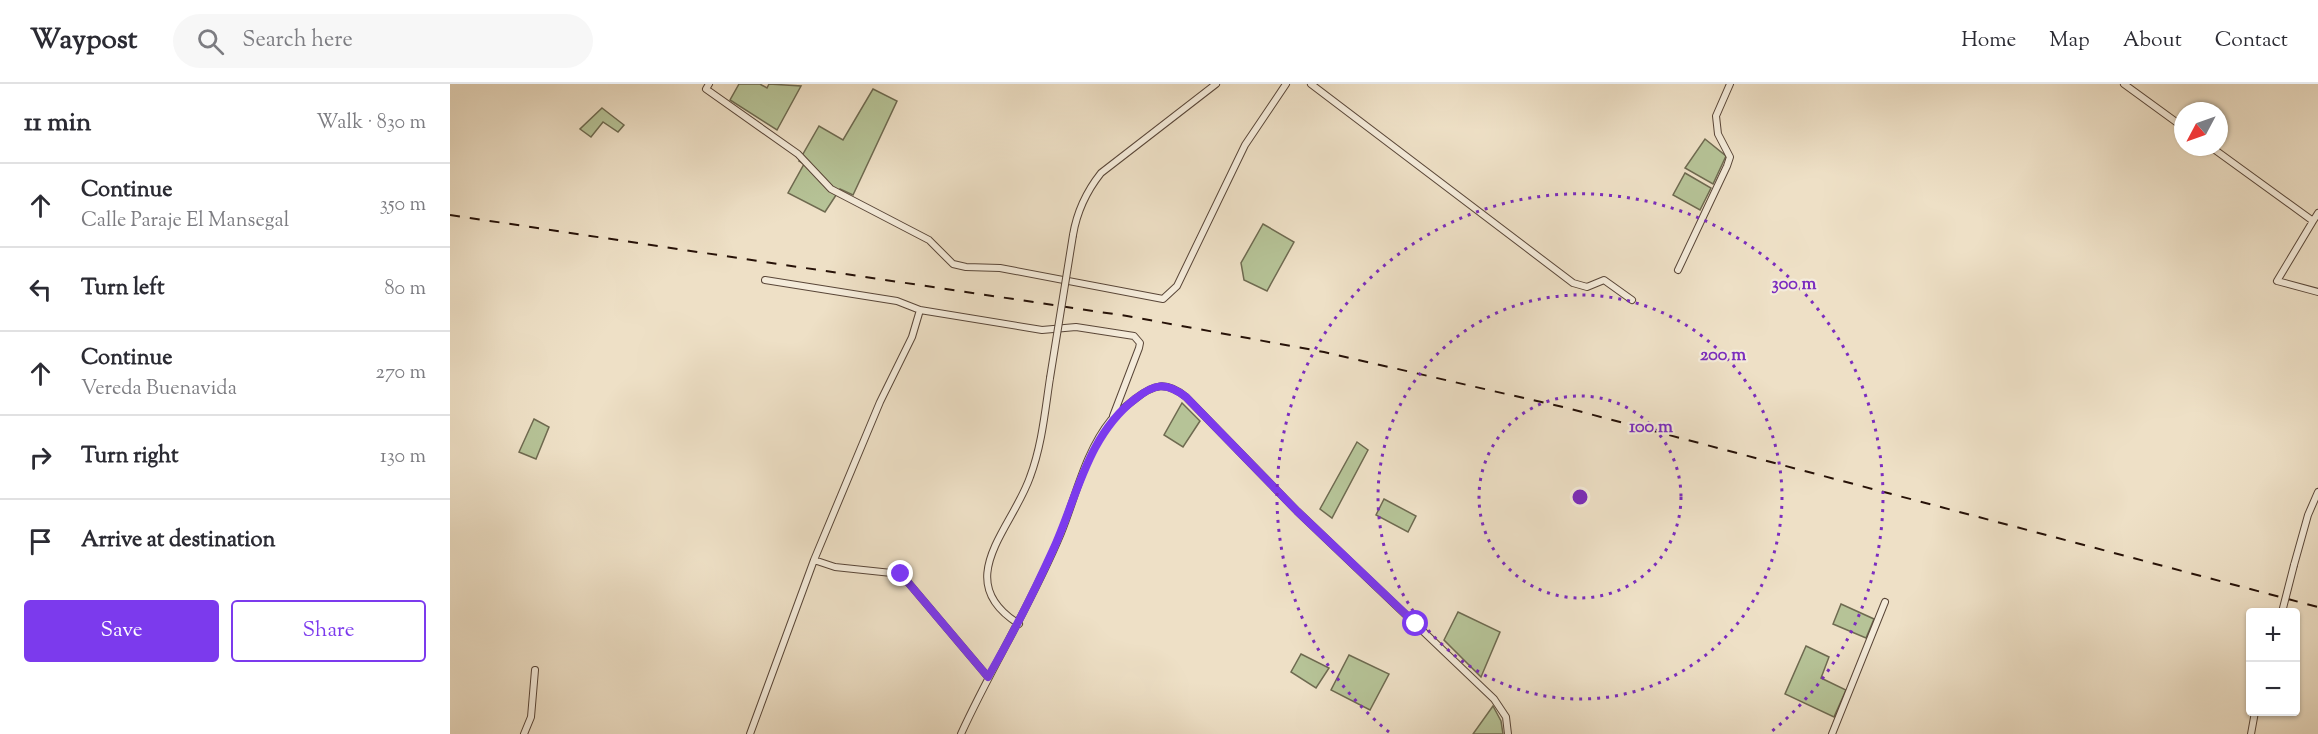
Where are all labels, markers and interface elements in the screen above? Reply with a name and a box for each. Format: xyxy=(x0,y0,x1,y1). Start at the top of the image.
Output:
search box xyxy=(173,14,593,68)
text: Waypost xyxy=(30,21,137,61)
icon: search xyxy=(194,25,227,58)
text: Search here xyxy=(242,25,353,57)
text: Home xyxy=(1961,26,2016,56)
text: Map xyxy=(2049,26,2090,56)
text: About xyxy=(2123,26,2182,56)
text: Contact xyxy=(2215,26,2288,56)
north arrow xyxy=(2174,102,2228,156)
text: 11 min xyxy=(24,105,91,142)
text: Walk · 830 m xyxy=(316,109,426,138)
text: Continue xyxy=(81,175,172,207)
icon: ahead xyxy=(24,189,57,222)
text: 350 m xyxy=(380,191,426,220)
text: Calle Paraje El Mansegal xyxy=(81,207,289,236)
text: 300 m xyxy=(1772,272,1817,298)
icon: left xyxy=(24,273,57,306)
text: Turn left xyxy=(81,273,164,305)
text: 80 m xyxy=(385,275,426,304)
text: Continue xyxy=(81,343,172,375)
text: 200 m xyxy=(1700,343,1746,369)
icon: ahead xyxy=(24,357,57,390)
text: 270 m xyxy=(376,359,426,388)
text: Vereda Buenavida xyxy=(81,375,237,404)
text: 100 m xyxy=(1629,415,1673,441)
icon: right xyxy=(24,441,57,474)
text: Turn right xyxy=(81,441,178,473)
text: 130 m xyxy=(380,443,426,472)
centre of rings xyxy=(1570,487,1590,507)
icon: arrive xyxy=(24,525,57,558)
text: Arrive at destination xyxy=(81,525,276,557)
route end xyxy=(887,560,913,586)
button: Save xyxy=(24,600,219,662)
button: Share xyxy=(231,600,426,662)
map controls xyxy=(2246,608,2300,716)
button: + xyxy=(2246,608,2300,662)
route start xyxy=(1402,610,1428,636)
button: − xyxy=(2246,662,2300,716)

